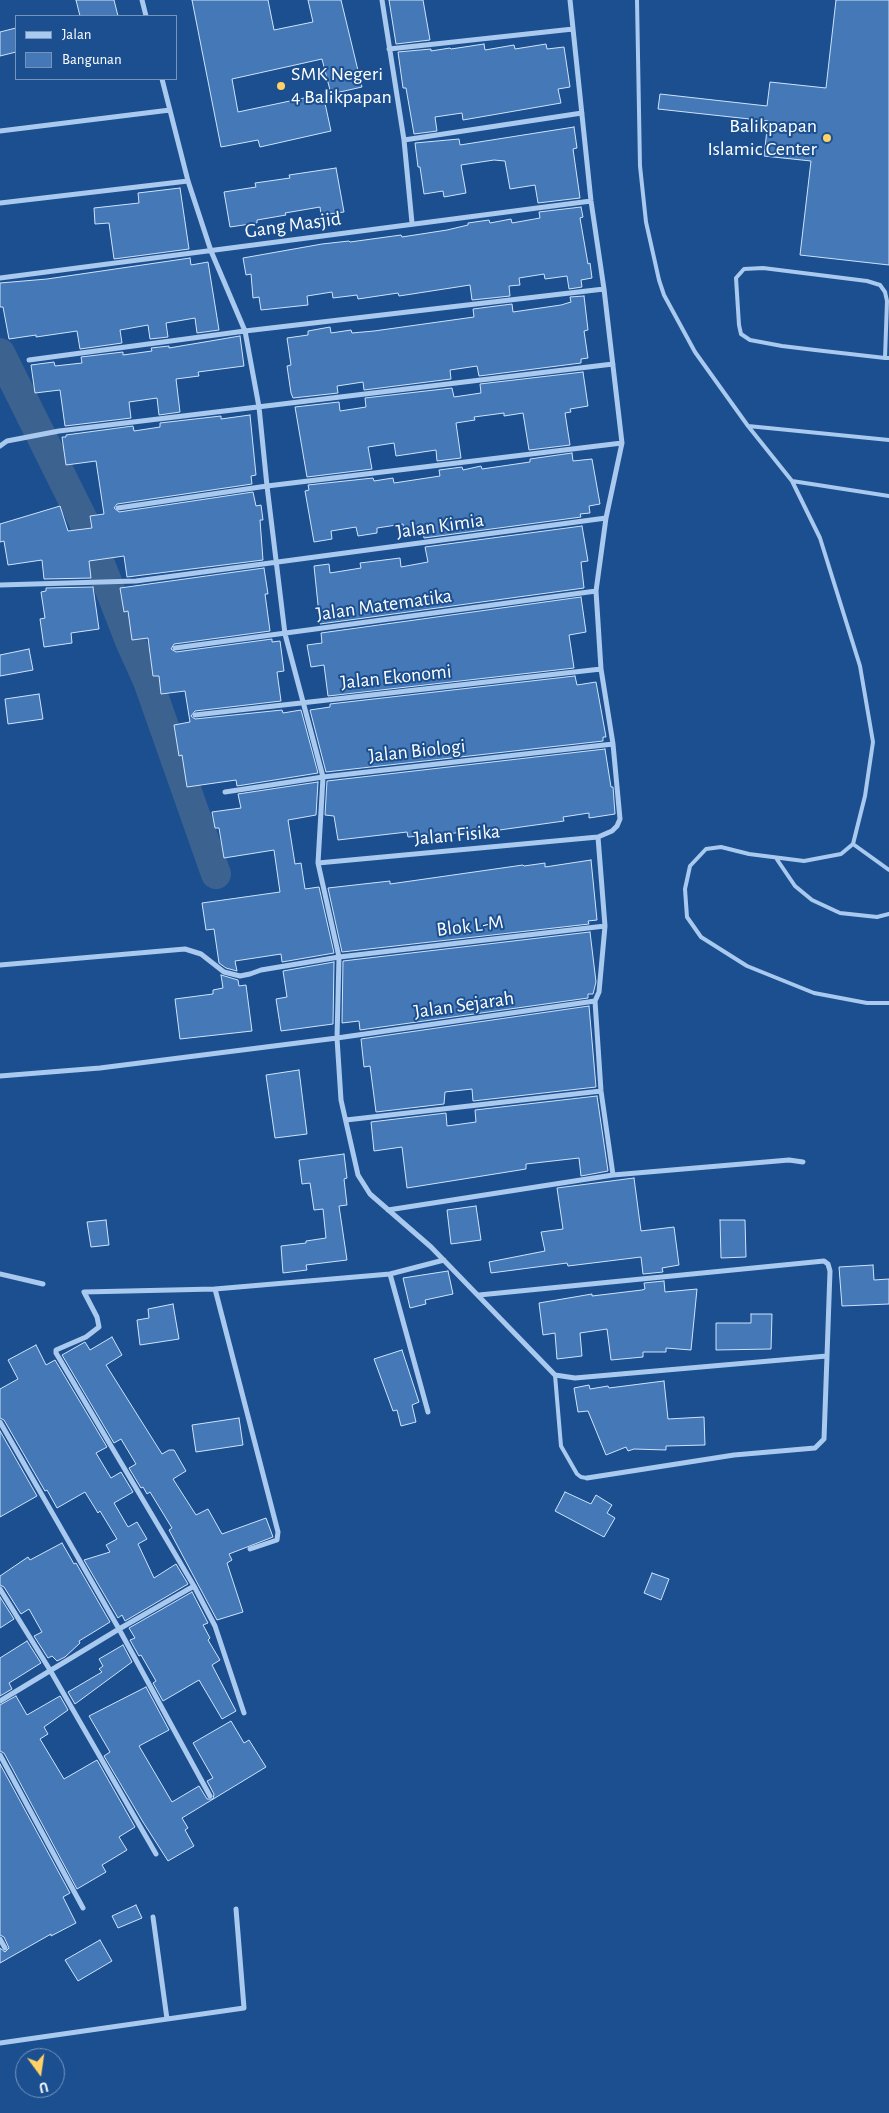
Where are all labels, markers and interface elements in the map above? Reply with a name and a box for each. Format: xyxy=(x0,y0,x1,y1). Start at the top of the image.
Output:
legend xyxy=(15,15,178,80)
text: Jalan xyxy=(62,27,92,42)
text: Bangunan xyxy=(62,52,122,67)
place label: SMK Negeri 4 Balikpapan xyxy=(291,62,392,109)
marker: SMK Negeri 4 Balikpapan xyxy=(275,80,287,92)
place label: Balikpapan Islamic Center xyxy=(708,114,817,161)
marker: Balikpapan Islamic Center xyxy=(821,132,833,144)
street label: Gang Masjid xyxy=(243,206,343,244)
street label: Jalan Kimia xyxy=(395,508,485,544)
street label: Jalan Matematika xyxy=(314,584,454,626)
street label: Jalan Ekonomi xyxy=(339,659,453,695)
street label: Jalan Biologi xyxy=(367,734,467,768)
street label: Jalan Fisika xyxy=(413,819,501,851)
street label: Blok L-M xyxy=(435,910,505,942)
street label: Jalan Sejarah xyxy=(412,986,516,1024)
north arrow xyxy=(15,2048,65,2098)
text: U xyxy=(37,2079,49,2094)

